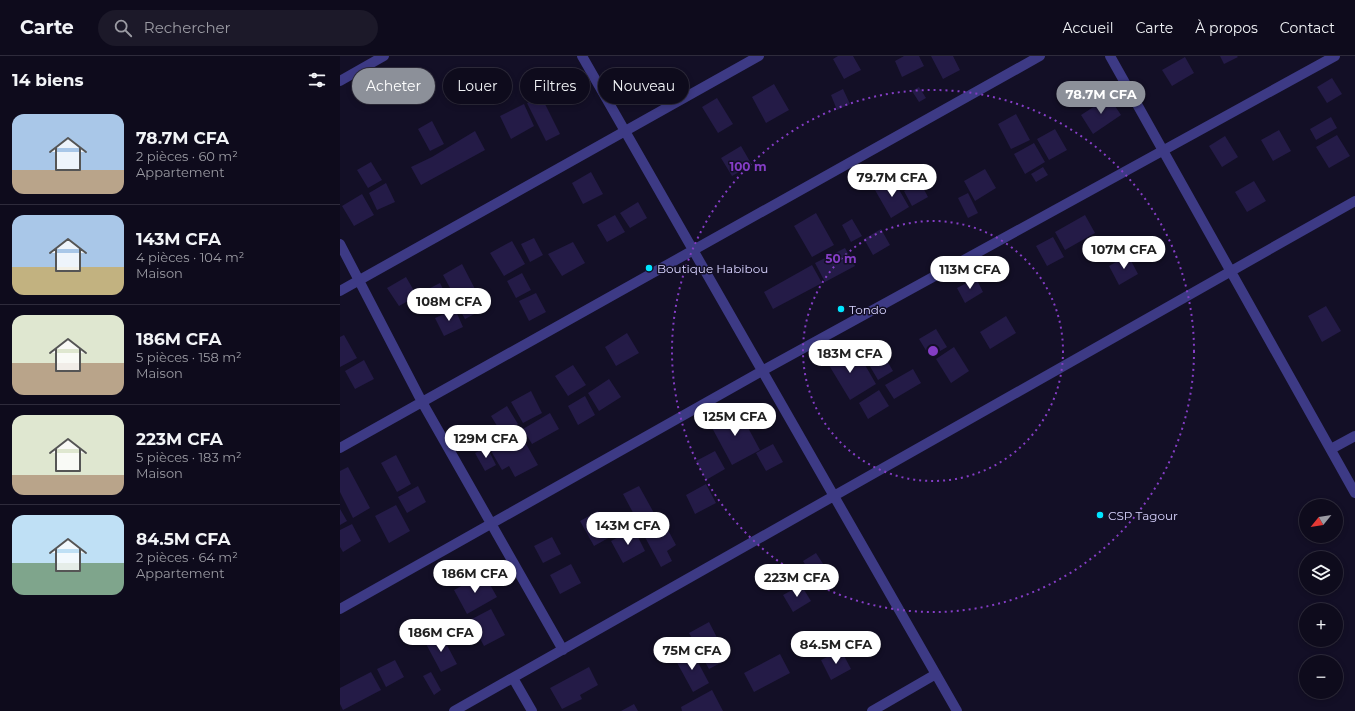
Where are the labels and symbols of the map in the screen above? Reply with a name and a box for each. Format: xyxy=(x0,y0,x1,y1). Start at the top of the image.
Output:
pin: 78.7M CFA xyxy=(1055,81,1147,115)
text: 100 m xyxy=(730,159,766,174)
pin: 79.7M CFA xyxy=(846,164,938,198)
pin: 107M CFA xyxy=(1083,236,1165,270)
text: 50 m xyxy=(825,251,857,266)
pin: 113M CFA xyxy=(929,256,1011,290)
place label: Boutique Habibou xyxy=(657,261,768,276)
marker: Boutique Habibou xyxy=(644,263,654,273)
pin: 108M CFA xyxy=(408,288,490,322)
place label: Tondo xyxy=(849,302,887,317)
marker: Tondo xyxy=(836,304,846,314)
pin: 183M CFA xyxy=(809,340,891,374)
centre of rings xyxy=(926,344,940,358)
pin: 125M CFA xyxy=(694,403,776,437)
pin: 129M CFA xyxy=(445,425,527,459)
north arrow xyxy=(1299,499,1343,543)
place label: CSP Tagour xyxy=(1108,508,1178,523)
marker: CSP Tagour xyxy=(1095,510,1105,520)
pin: 143M CFA xyxy=(587,512,669,546)
pin: 186M CFA xyxy=(434,560,516,594)
pin: 223M CFA xyxy=(756,564,838,598)
pin: 186M CFA xyxy=(400,619,482,653)
pin: 84.5M CFA xyxy=(790,631,882,665)
pin: 75M CFA xyxy=(655,637,729,671)

